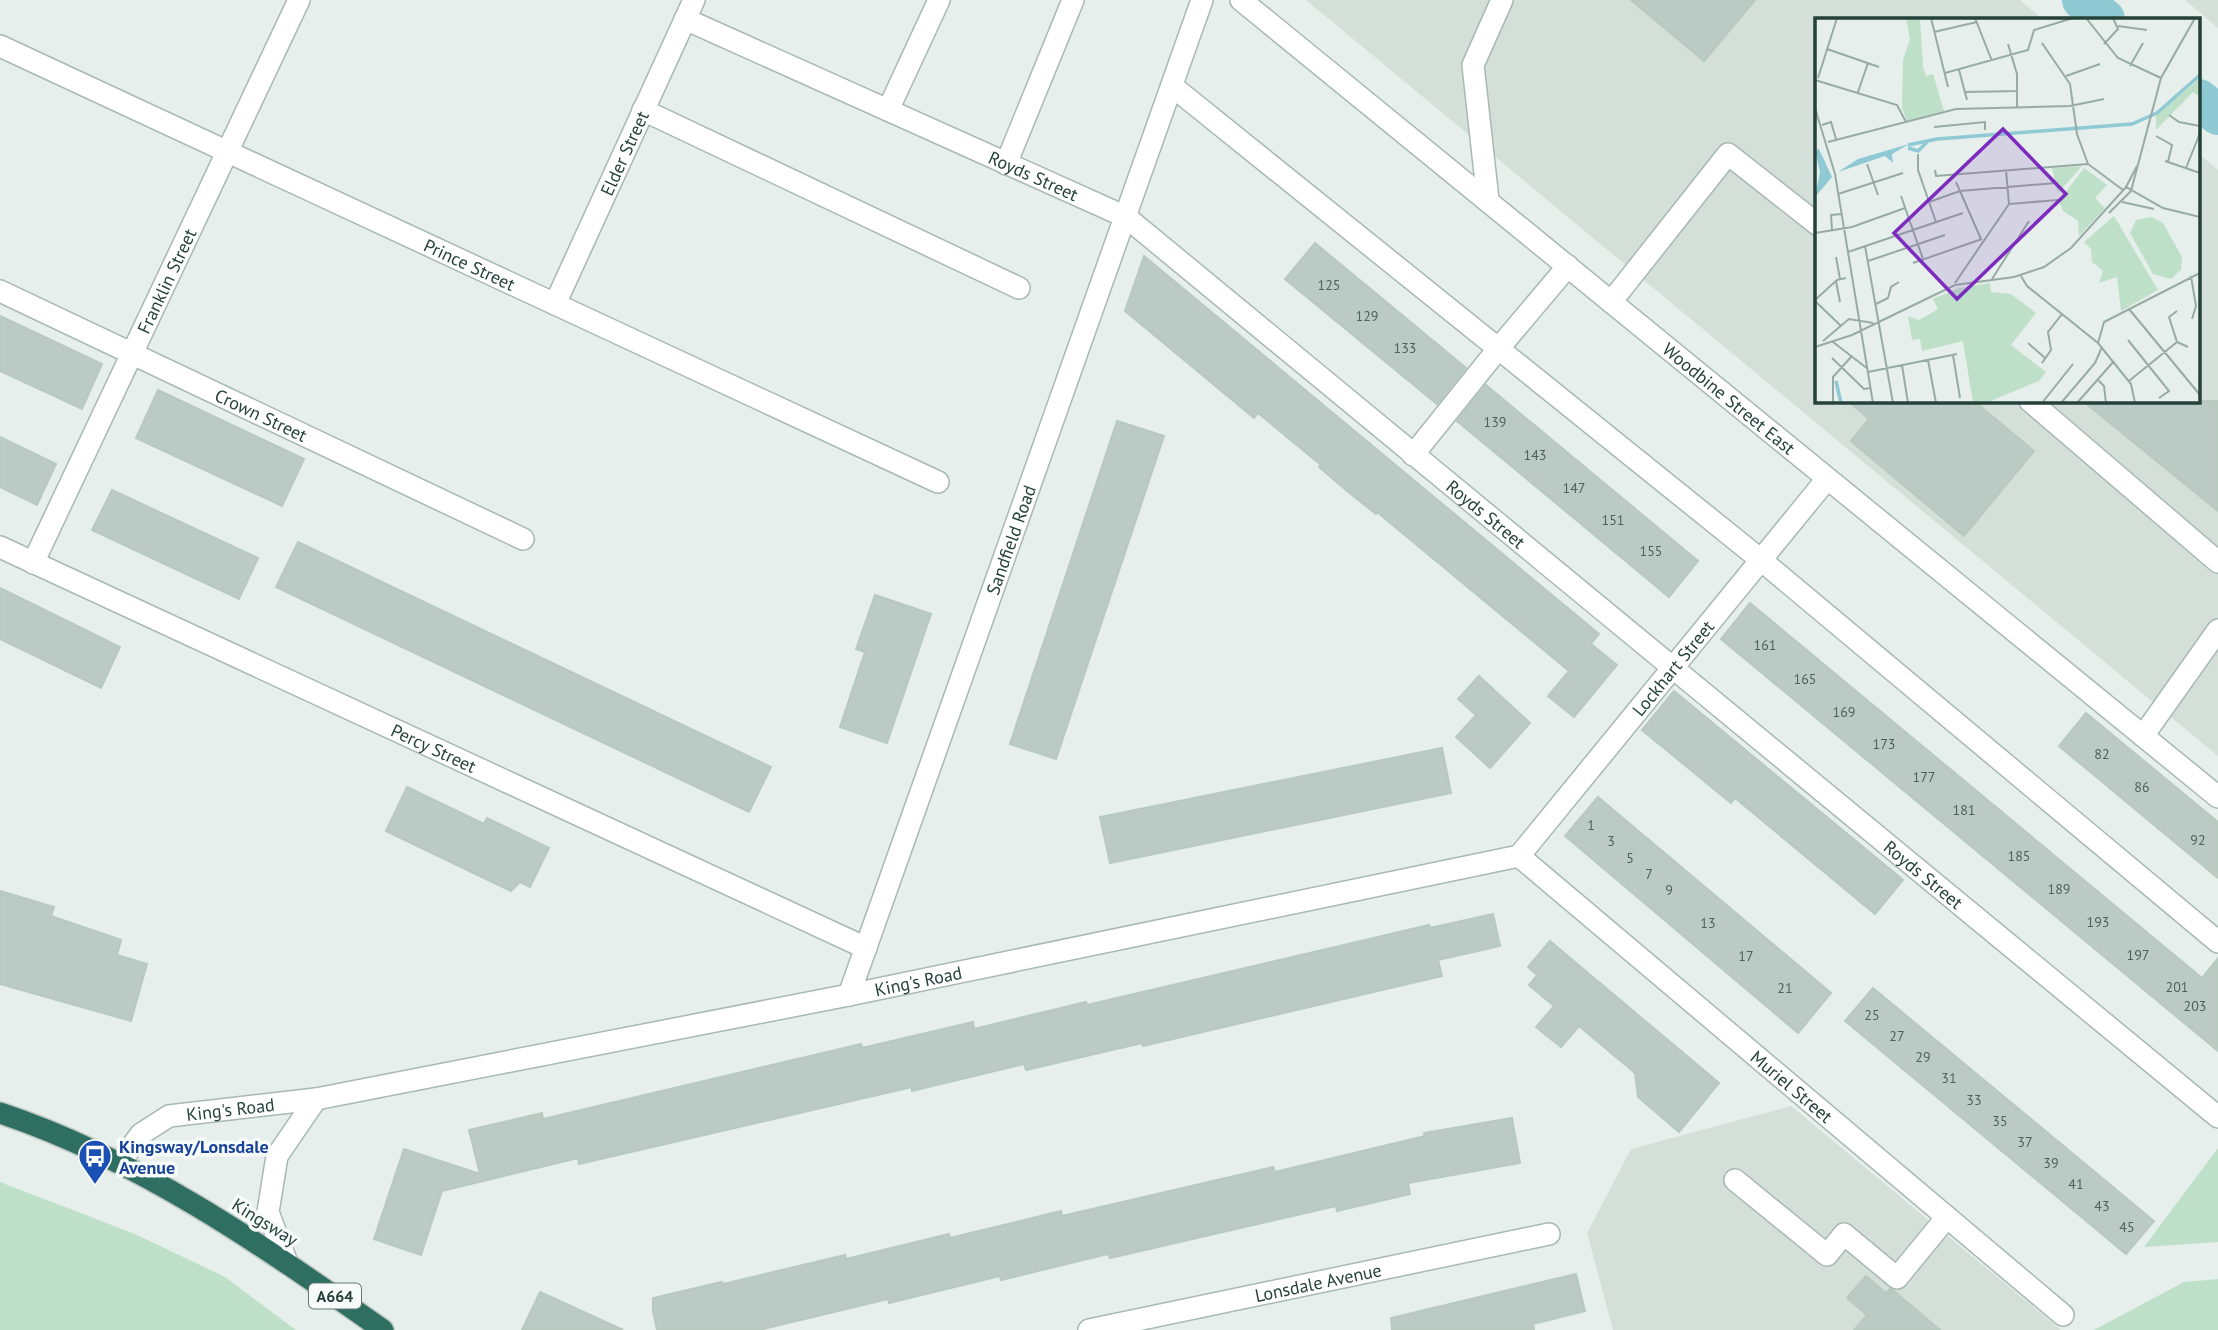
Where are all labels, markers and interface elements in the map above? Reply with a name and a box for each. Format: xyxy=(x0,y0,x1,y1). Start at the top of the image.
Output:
inset map xyxy=(1815,18,2200,402)
street label: Elder Street xyxy=(595,107,653,199)
street label: Royds Street xyxy=(985,145,1082,206)
street label: Franklin Street xyxy=(132,225,201,337)
street label: Prince Street xyxy=(420,233,519,295)
house number: 125 xyxy=(1318,276,1340,294)
house number: 129 xyxy=(1356,307,1378,325)
street label: Woodbine Street East xyxy=(1658,337,1800,459)
house number: 133 xyxy=(1394,339,1416,357)
street label: Crown Street xyxy=(211,383,311,447)
house number: 139 xyxy=(1484,413,1506,431)
house number: 143 xyxy=(1524,446,1546,464)
street label: Royds Street xyxy=(1442,474,1530,553)
house number: 147 xyxy=(1563,479,1585,497)
street label: Sandfield Road xyxy=(980,482,1041,598)
house number: 151 xyxy=(1602,511,1624,529)
house number: 155 xyxy=(1640,542,1662,560)
street label: Lockhart Street xyxy=(1627,615,1719,720)
house number: 161 xyxy=(1754,636,1776,654)
house number: 165 xyxy=(1794,670,1816,688)
house number: 169 xyxy=(1833,703,1855,721)
street label: Percy Street xyxy=(388,718,480,777)
house number: 173 xyxy=(1873,735,1895,753)
house number: 82 xyxy=(2094,745,2110,763)
house number: 177 xyxy=(1913,768,1935,786)
house number: 86 xyxy=(2134,778,2150,796)
house number: 181 xyxy=(1953,801,1975,819)
house number: 1 xyxy=(1587,816,1595,834)
house number: 92 xyxy=(2190,831,2206,849)
house number: 3 xyxy=(1607,832,1615,850)
street label: Royds Street xyxy=(1879,835,1968,914)
house number: 185 xyxy=(2008,847,2030,865)
house number: 5 xyxy=(1626,849,1634,867)
house number: 7 xyxy=(1645,865,1653,883)
house number: 189 xyxy=(2048,880,2070,898)
house number: 9 xyxy=(1665,881,1673,899)
house number: 193 xyxy=(2087,913,2109,931)
house number: 13 xyxy=(1700,914,1716,932)
house number: 197 xyxy=(2127,946,2149,964)
house number: 17 xyxy=(1738,947,1754,965)
street label: King's Road xyxy=(872,960,964,1001)
house number: 201 xyxy=(2166,978,2188,996)
house number: 21 xyxy=(1777,979,1793,997)
house number: 203 xyxy=(2184,997,2206,1015)
house number: 25 xyxy=(1864,1006,1880,1024)
house number: 27 xyxy=(1889,1027,1905,1045)
street label: Muriel Street xyxy=(1746,1045,1838,1127)
house number: 29 xyxy=(1915,1048,1931,1066)
house number: 31 xyxy=(1941,1069,1957,1087)
house number: 33 xyxy=(1966,1091,1982,1109)
street label: King's Road xyxy=(185,1092,276,1125)
house number: 35 xyxy=(1992,1112,2008,1130)
house number: 37 xyxy=(2017,1133,2033,1151)
place label: Kingsway/Lonsdale Avenue xyxy=(119,1135,269,1179)
bus stop icon: Kingsway/Lonsdale Avenue xyxy=(76,1137,114,1186)
house number: 39 xyxy=(2043,1154,2059,1172)
house number: 41 xyxy=(2068,1175,2084,1193)
street label: Kingsway xyxy=(228,1193,303,1252)
house number: 43 xyxy=(2094,1197,2110,1215)
house number: 45 xyxy=(2119,1218,2135,1236)
street label: Lonsdale Avenue xyxy=(1253,1258,1384,1307)
road number: A664 xyxy=(309,1284,361,1308)

